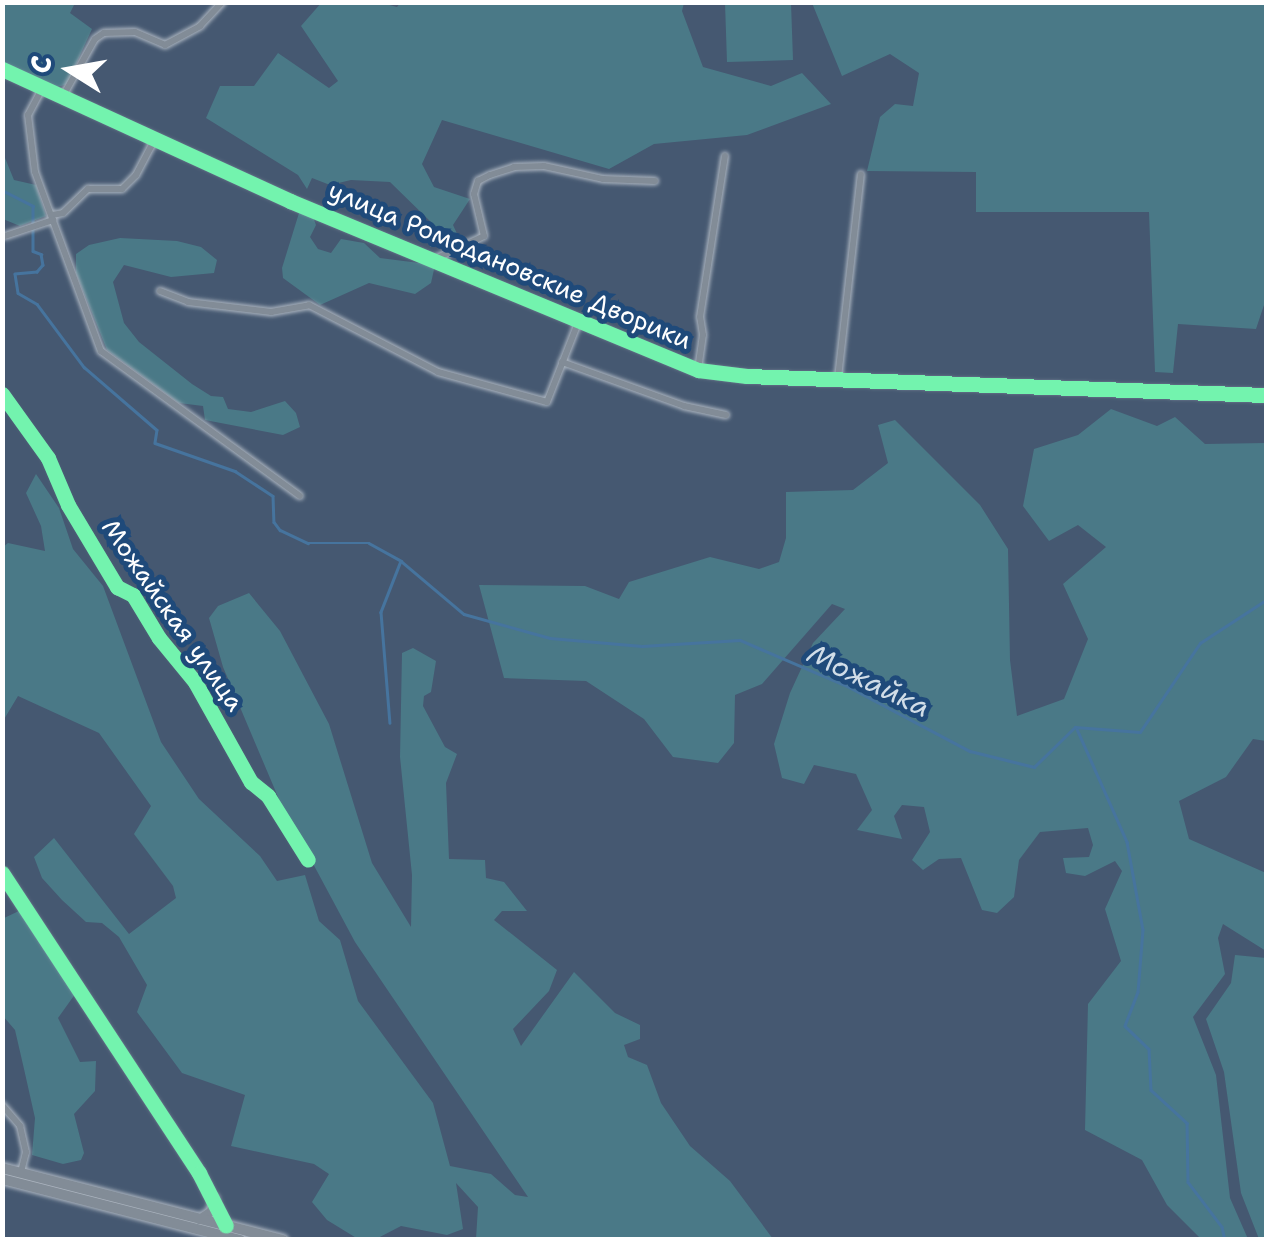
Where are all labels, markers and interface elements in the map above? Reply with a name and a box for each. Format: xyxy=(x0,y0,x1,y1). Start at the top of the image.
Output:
north arrow xyxy=(20,20,120,120)
text: С xyxy=(20,52,61,76)
street label: улица Ромодановские Дворики xyxy=(324,175,696,355)
street label: Можайская улица xyxy=(95,513,251,717)
water label: Можайка xyxy=(802,636,936,724)

